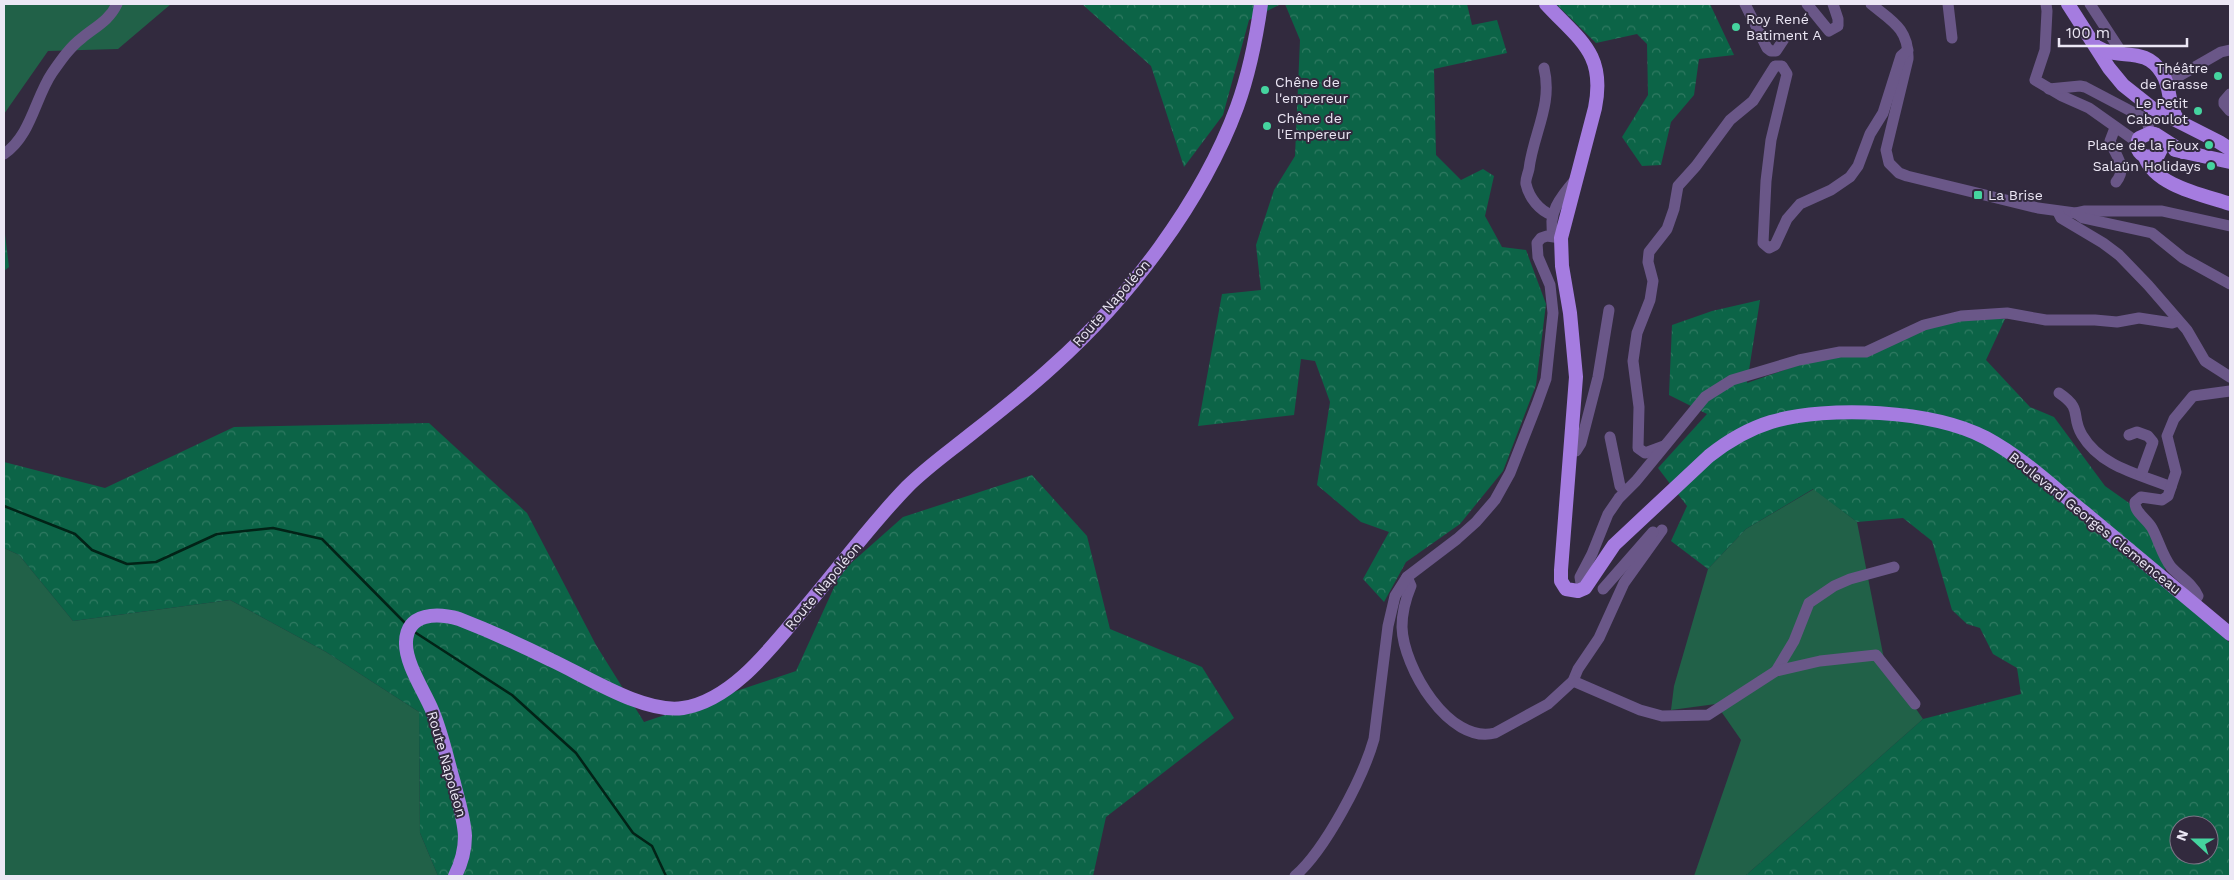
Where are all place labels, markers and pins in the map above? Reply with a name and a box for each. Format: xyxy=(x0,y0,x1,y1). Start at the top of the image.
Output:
place label: Roy René Batiment A xyxy=(1746,11,1822,43)
marker: Roy René Batiment A xyxy=(1730,21,1742,33)
place label: Théâtre de Grasse xyxy=(2140,60,2208,92)
marker: Théâtre de Grasse xyxy=(2212,70,2224,82)
place label: Chêne de l'empereur xyxy=(1275,74,1348,106)
marker: Chêne de l'empereur xyxy=(1259,84,1271,96)
place label: Le Petit Caboulot xyxy=(2126,95,2188,127)
marker: Le Petit Caboulot xyxy=(2192,105,2204,117)
place label: Chêne de l'Empereur xyxy=(1277,110,1352,142)
marker: Chêne de l'Empereur xyxy=(1261,120,1273,132)
place label: Place de la Foux xyxy=(2087,137,2199,153)
marker: Place de la Foux xyxy=(2203,139,2215,151)
place label: Salaün Holidays xyxy=(2093,158,2201,174)
marker: Salaün Holidays xyxy=(2205,160,2217,172)
place label: La Brise xyxy=(1988,187,2043,203)
marker: La Brise xyxy=(1972,189,1984,201)

